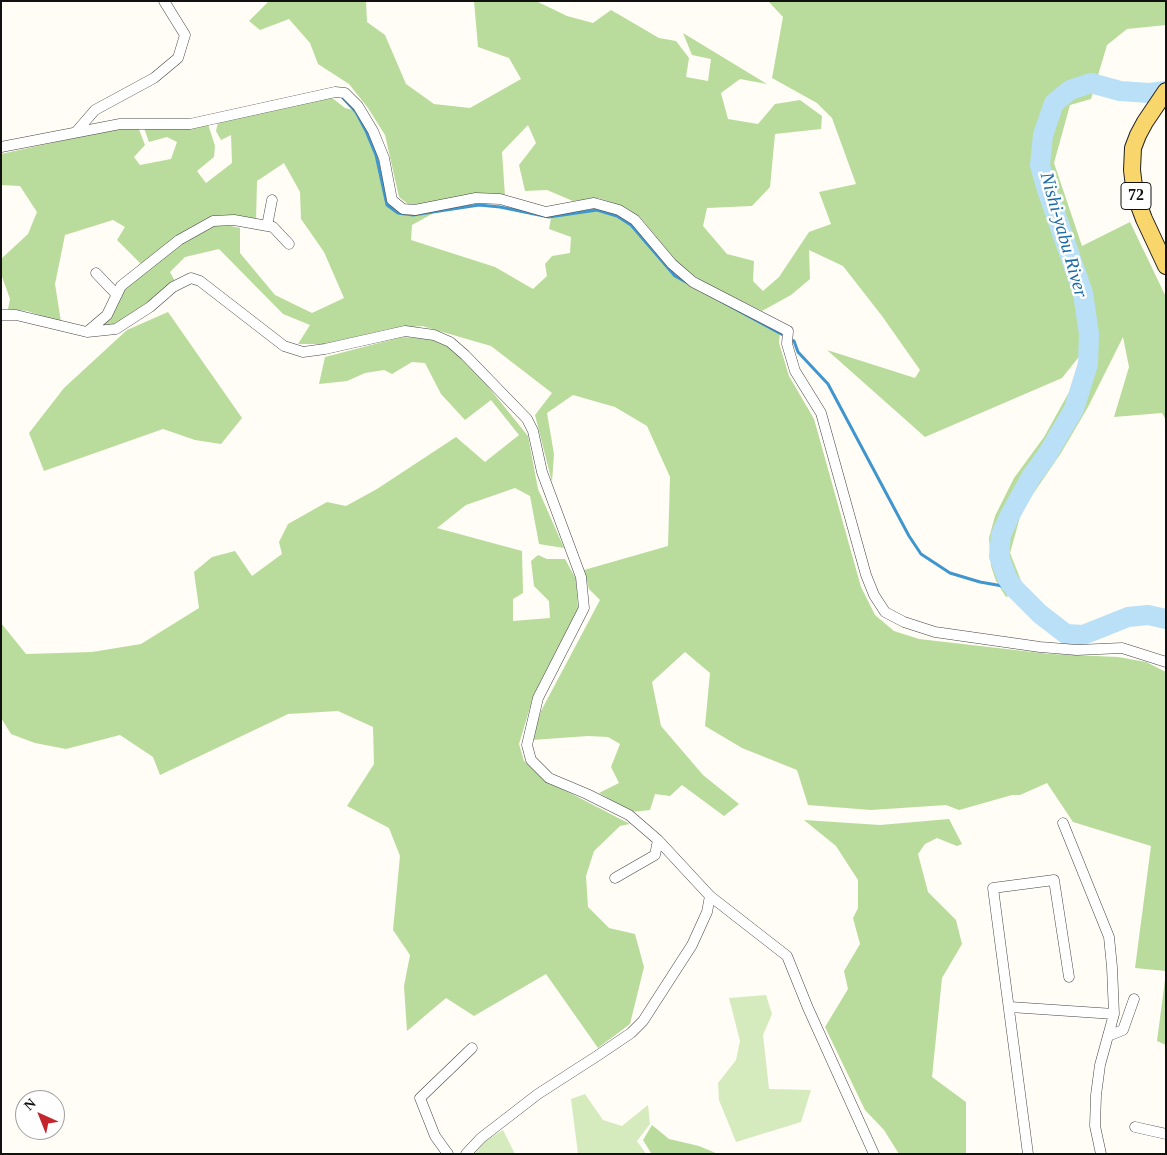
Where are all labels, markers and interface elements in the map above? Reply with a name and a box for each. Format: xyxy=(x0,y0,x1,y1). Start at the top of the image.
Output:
water label: Nishi-yabu River xyxy=(1032,163,1094,307)
road number: 72 xyxy=(1121,182,1151,210)
north arrow xyxy=(15,1090,65,1140)
text: N xyxy=(21,1096,39,1113)

